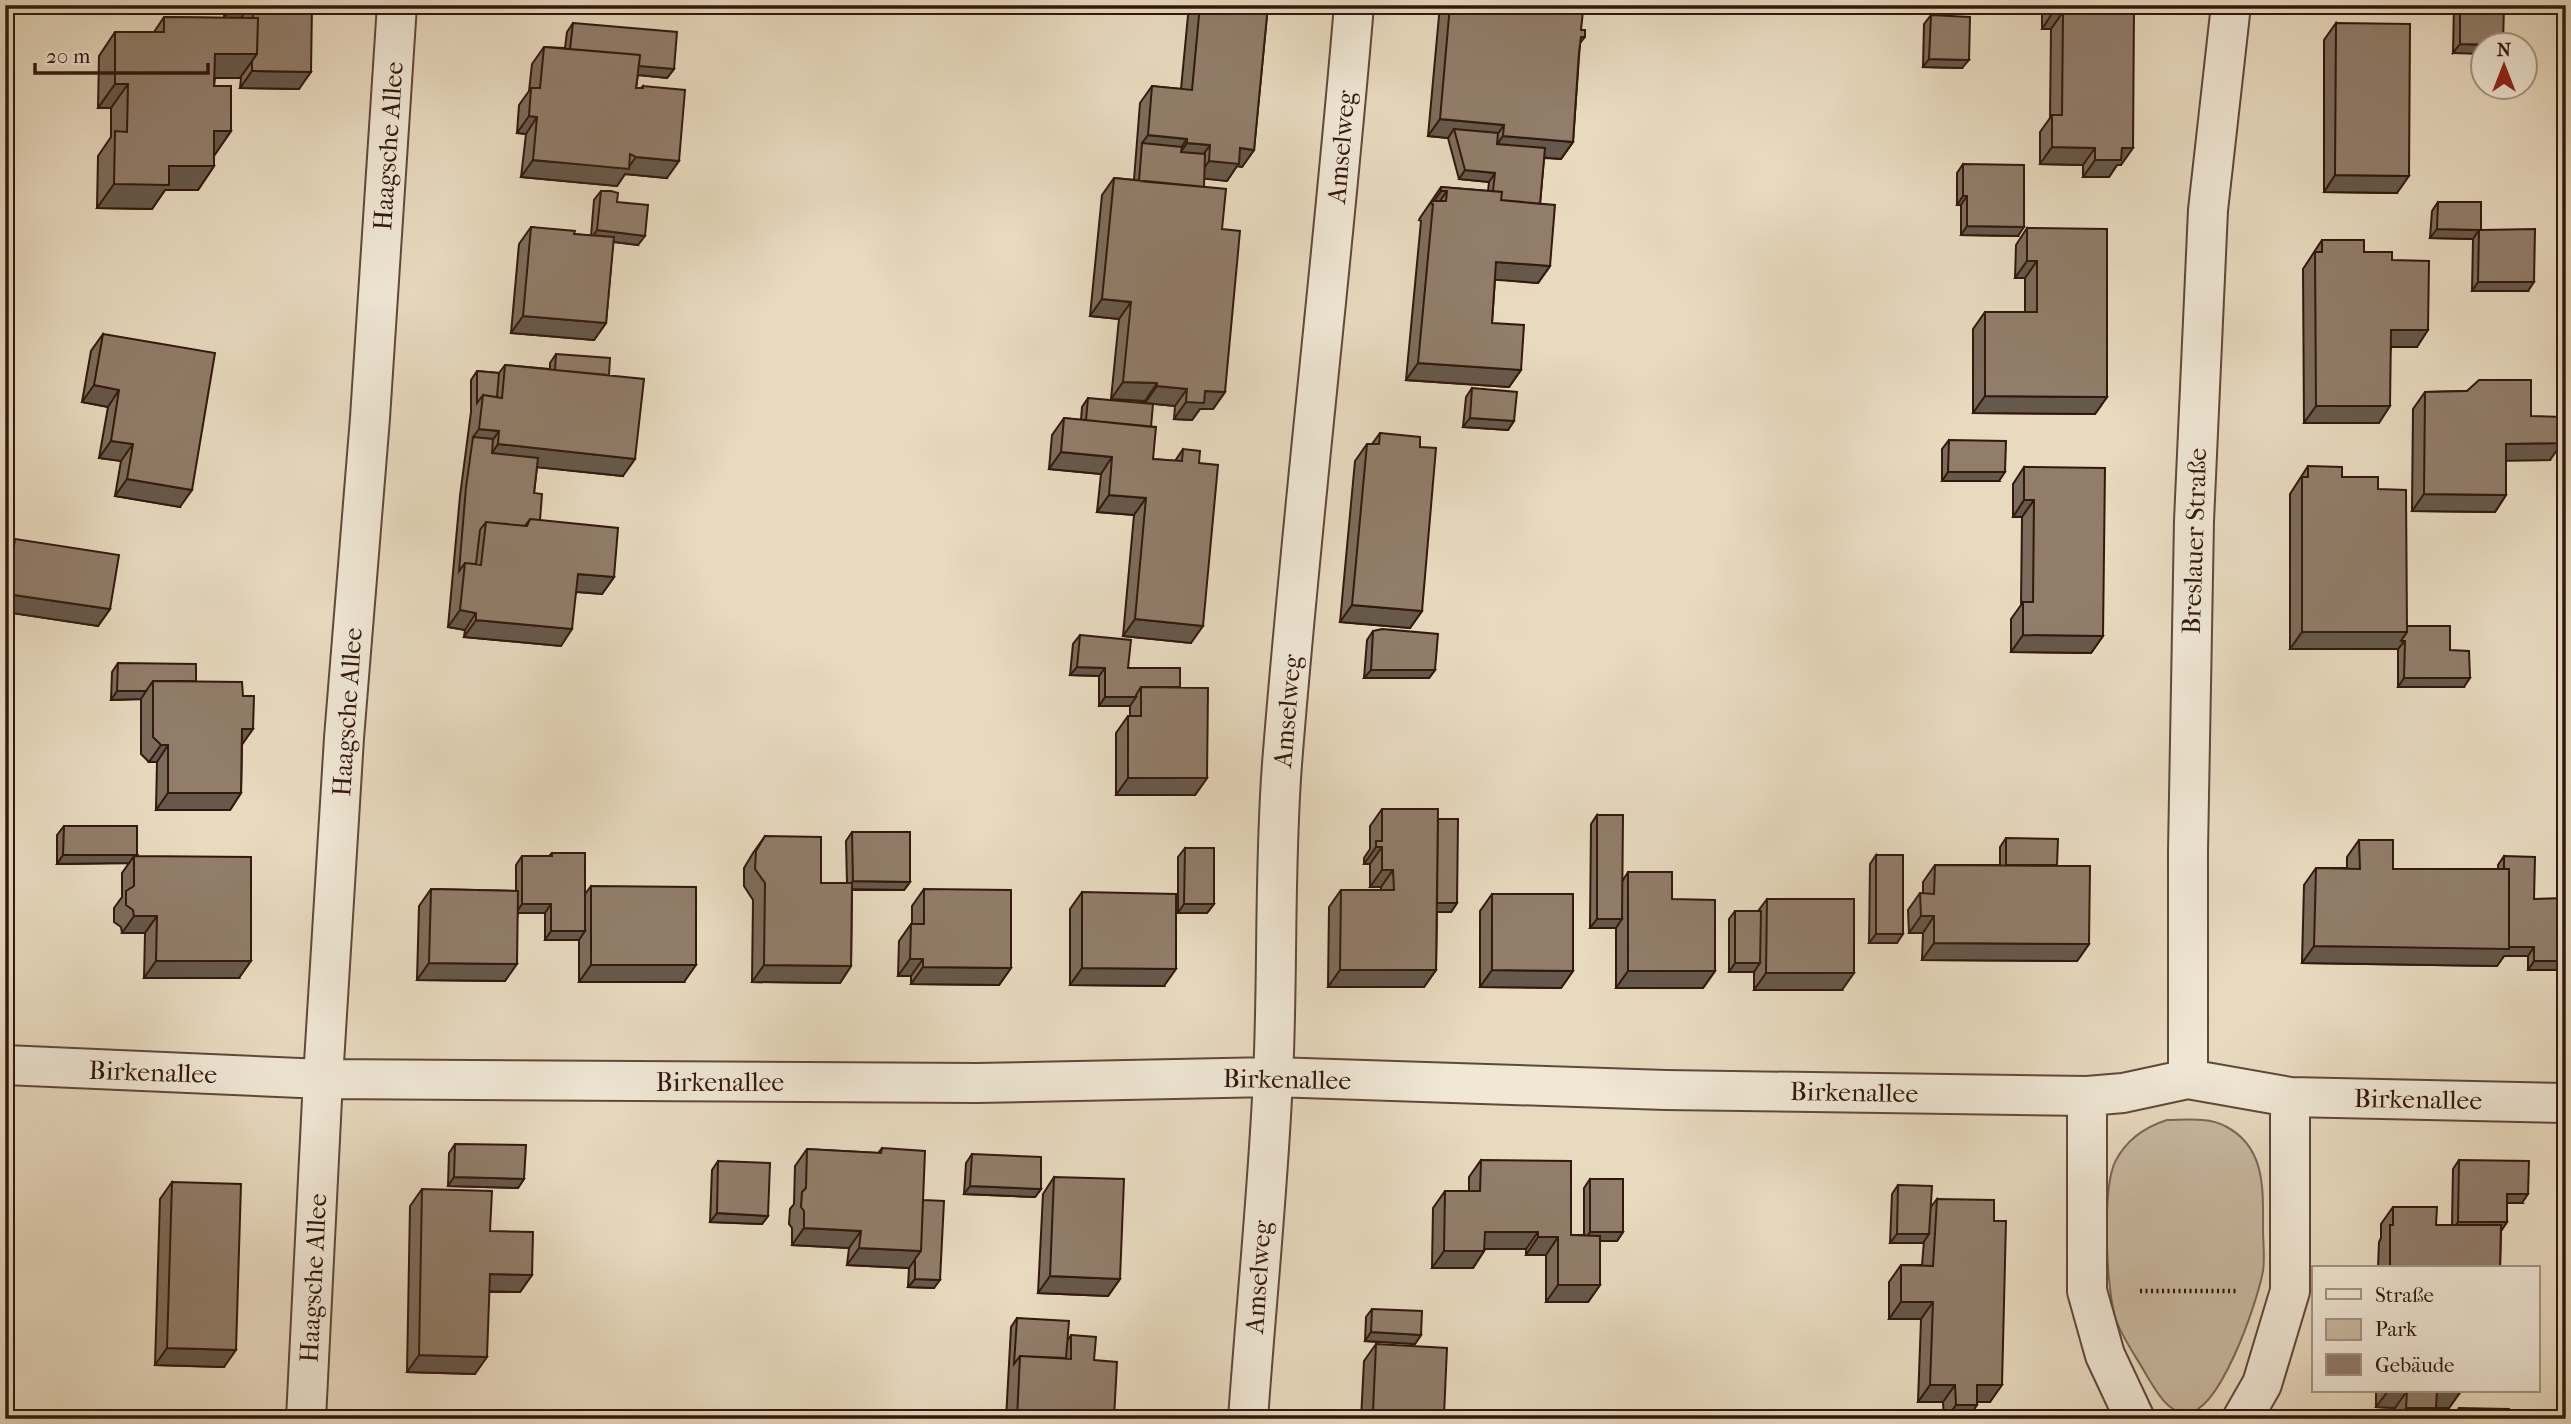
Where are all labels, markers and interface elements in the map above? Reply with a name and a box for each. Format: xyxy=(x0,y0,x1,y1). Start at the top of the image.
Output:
scale bar xyxy=(35,32,208,76)
north arrow xyxy=(2470,32,2540,102)
text: N xyxy=(2497,39,2512,61)
text: 20 m xyxy=(46,44,91,68)
street label: Haagsche Allee xyxy=(367,60,410,231)
street label: Amselweg xyxy=(1321,88,1362,206)
street label: Breslauer Straße xyxy=(2176,447,2213,635)
street label: Haagsche Allee xyxy=(326,626,369,797)
street label: Amselweg xyxy=(1267,652,1308,770)
street label: Birkenallee xyxy=(88,1055,218,1090)
street label: Birkenallee xyxy=(1223,1063,1352,1096)
street label: Birkenallee xyxy=(656,1067,784,1098)
street label: Birkenallee xyxy=(1790,1076,1919,1109)
street label: Birkenallee xyxy=(2354,1083,2483,1116)
street label: Haagsche Allee xyxy=(294,1193,333,1363)
street label: Amselweg xyxy=(1239,1218,1278,1336)
legend xyxy=(2312,1266,2540,1392)
text: Straße xyxy=(2375,1283,2434,1307)
text: Park xyxy=(2375,1317,2417,1341)
text: Gebäude xyxy=(2375,1353,2455,1377)

